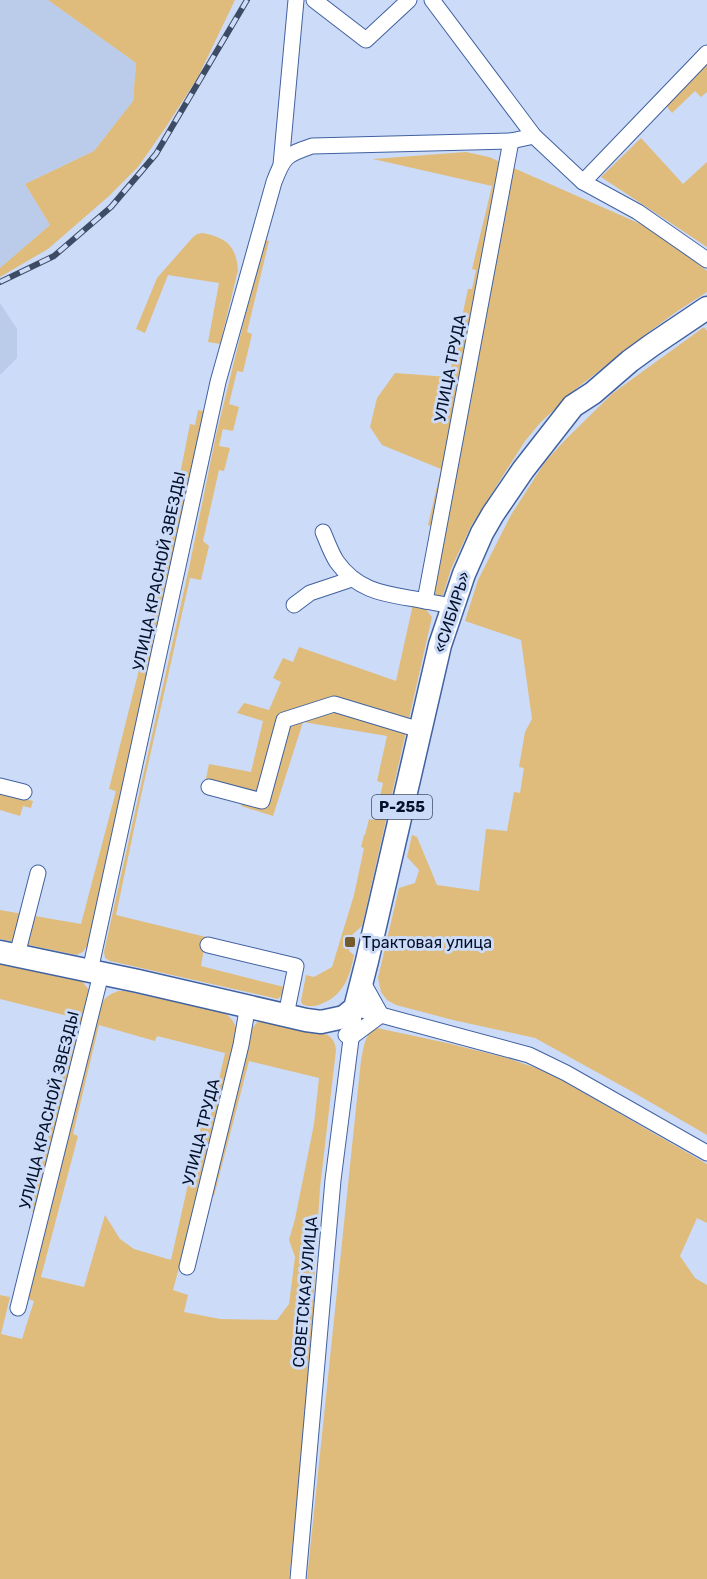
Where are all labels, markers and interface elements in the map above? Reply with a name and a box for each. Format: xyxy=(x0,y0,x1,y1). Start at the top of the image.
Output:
street label: УЛИЦА ТРУДА xyxy=(430,312,470,424)
street label: УЛИЦА КРАСНОЙ ЗВЕЗДЫ xyxy=(129,470,189,672)
street label: «СИБИРЬ» xyxy=(430,569,474,655)
road number: Р-255 xyxy=(372,795,432,819)
place label: Трактовая улица xyxy=(362,933,492,952)
marker: Трактовая улица xyxy=(343,935,357,949)
street label: УЛИЦА КРАСНОЙ ЗВЕЗДЫ xyxy=(15,1009,83,1211)
street label: УЛИЦА ТРУДА xyxy=(179,1076,224,1187)
street label: СОВЕТСКАЯ УЛИЦА xyxy=(289,1215,321,1368)

